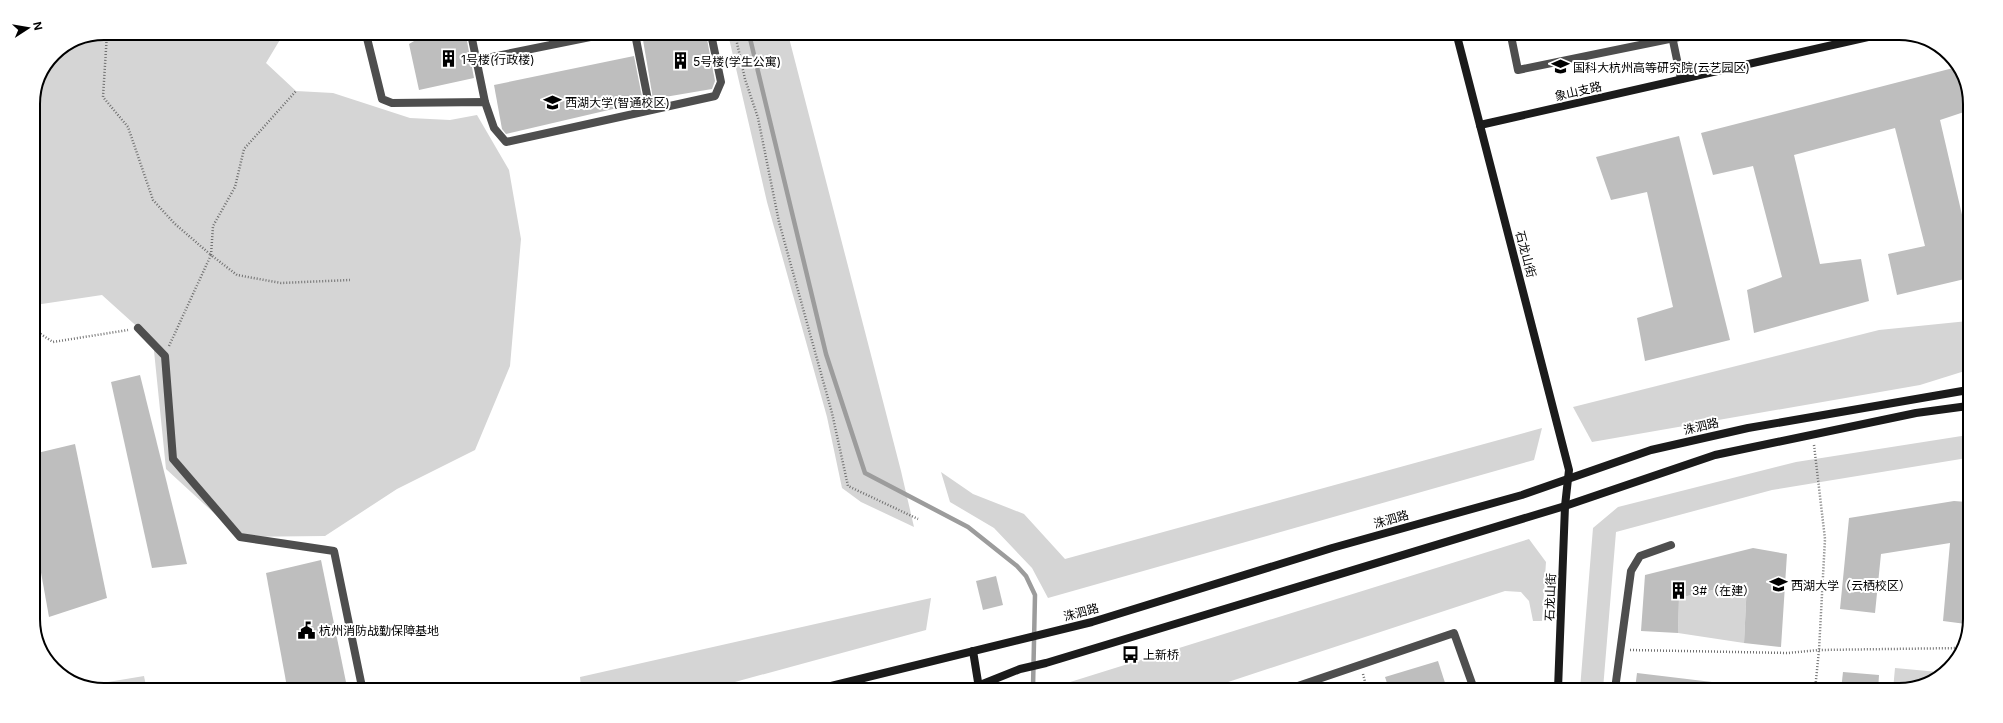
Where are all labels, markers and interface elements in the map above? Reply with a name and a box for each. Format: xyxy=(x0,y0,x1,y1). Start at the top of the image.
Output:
north arrow xyxy=(8,8,48,48)
text: N xyxy=(30,20,46,31)
building icon: 1号楼(行政楼) xyxy=(438,49,458,69)
building icon: 5号楼(学生公寓) xyxy=(670,51,690,71)
place label: 1号楼(行政楼) xyxy=(461,52,535,67)
place label: 5号楼(学生公寓) xyxy=(693,54,781,69)
school or university icon: 国科大杭州高等研究院(云艺园区) xyxy=(1550,57,1570,77)
place label: 国科大杭州高等研究院(云艺园区) xyxy=(1573,60,1750,75)
street label: 象山支路 xyxy=(1553,78,1603,104)
school or university icon: 西湖大学(智通校区) xyxy=(542,92,562,112)
place label: 西湖大学(智通校区) xyxy=(565,95,670,110)
street label: 石龙山街 xyxy=(1513,229,1539,279)
street label: 洙泗路 xyxy=(1682,415,1720,437)
street label: 洙泗路 xyxy=(1372,507,1410,531)
street label: 石龙山街 xyxy=(1542,573,1558,621)
school or university icon: 西湖大学（云栖校区） xyxy=(1768,575,1788,595)
place label: 西湖大学（云栖校区） xyxy=(1791,578,1911,593)
building icon: 3#（在建） xyxy=(1669,580,1689,600)
place label: 3#（在建） xyxy=(1692,583,1755,598)
street label: 洙泗路 xyxy=(1062,600,1100,624)
public building icon: 杭州消防战勤保障基地 xyxy=(296,620,316,640)
place label: 杭州消防战勤保障基地 xyxy=(319,623,439,638)
bus stop icon: 上新桥 xyxy=(1120,644,1140,664)
place label: 上新桥 xyxy=(1143,647,1179,662)

